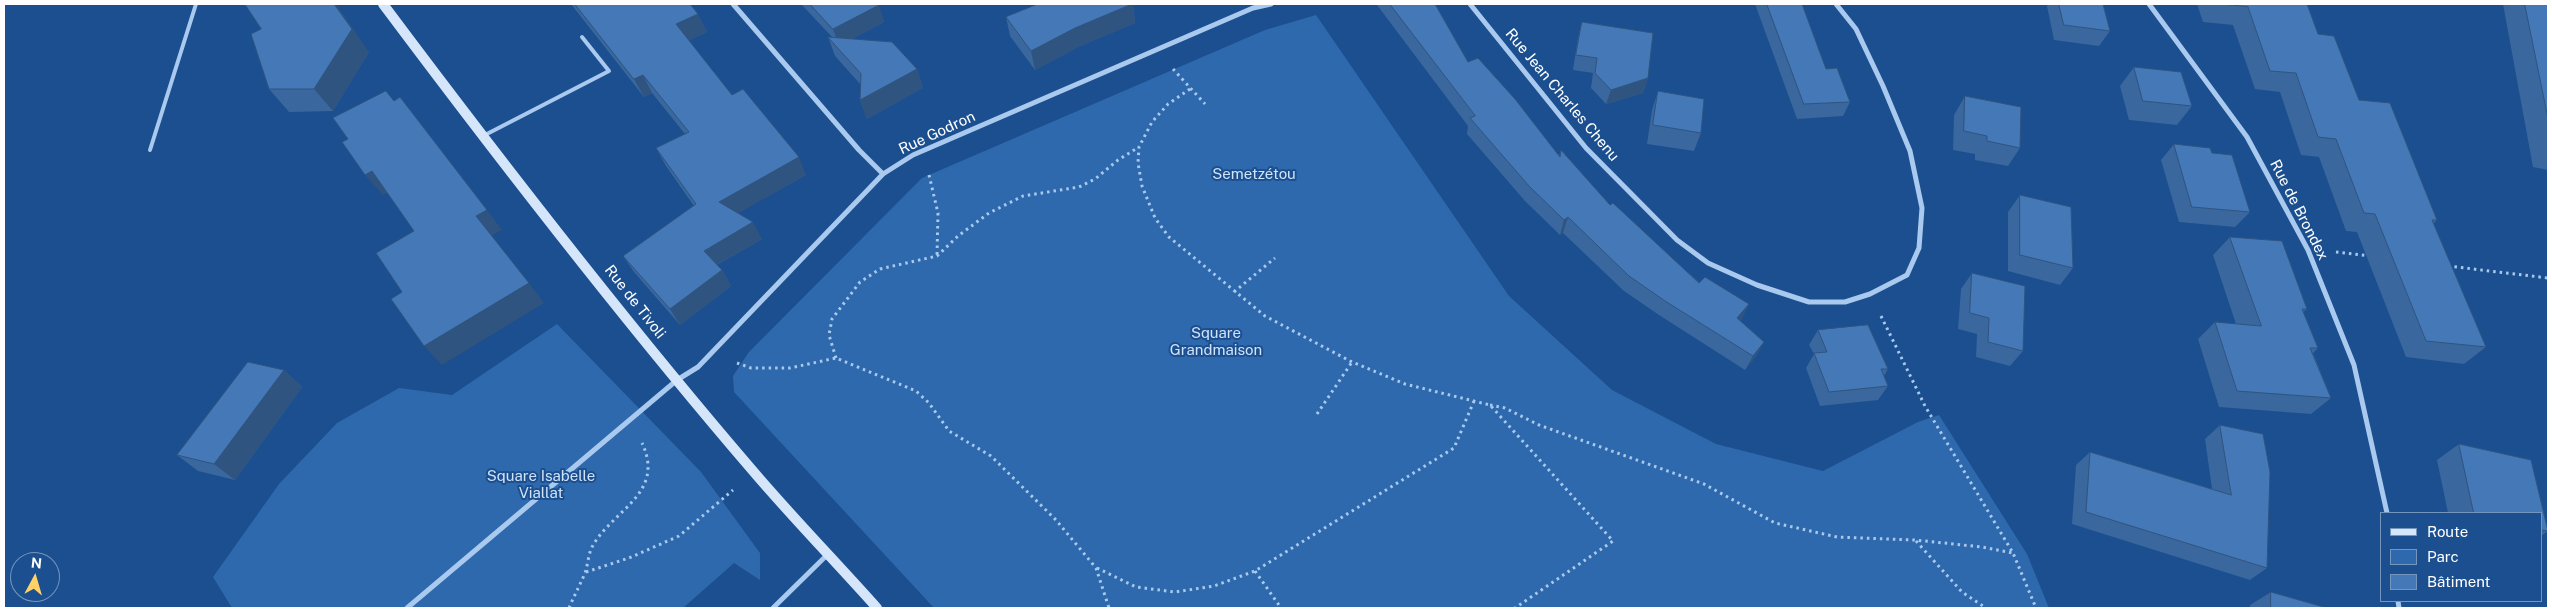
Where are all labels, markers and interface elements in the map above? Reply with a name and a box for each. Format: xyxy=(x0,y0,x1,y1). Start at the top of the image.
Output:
street label: Rue Jean Charles Chenu xyxy=(1501,25,1623,165)
street label: Rue Godron xyxy=(896,107,978,159)
street label: Rue de Brondex xyxy=(2266,157,2332,263)
park label: Semetzétou xyxy=(1212,165,1296,183)
street label: Rue de Tivoli xyxy=(601,262,669,342)
park label: Square Grandmaison xyxy=(1170,324,1262,359)
park label: Square Isabelle Viallat xyxy=(487,467,595,502)
legend xyxy=(2380,512,2542,602)
text: Route xyxy=(2427,523,2468,540)
text: Parc xyxy=(2427,548,2459,565)
north arrow xyxy=(10,552,60,602)
text: N xyxy=(30,555,43,572)
text: Bâtiment xyxy=(2427,573,2490,590)

